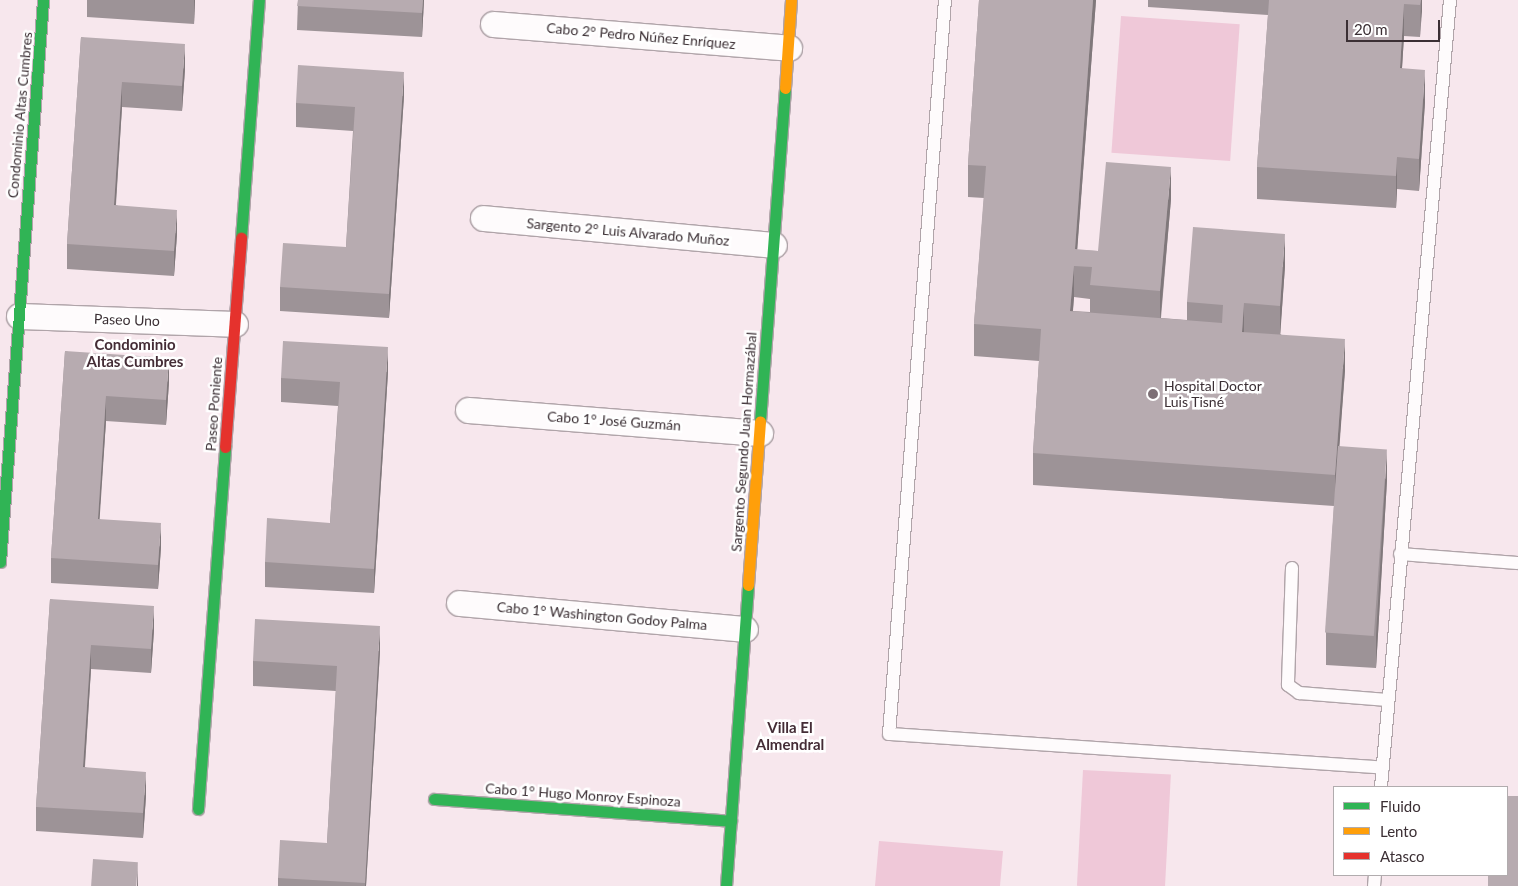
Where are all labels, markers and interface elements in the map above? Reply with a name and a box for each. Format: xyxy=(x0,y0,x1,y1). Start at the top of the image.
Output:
scale bar xyxy=(1348,10,1442,42)
street label: Cabo 2° Pedro Núñez Enríquez xyxy=(546,19,736,53)
text: 20 m xyxy=(1354,20,1388,38)
street label: Condominio Altas Cumbres xyxy=(4,31,36,199)
street label: Sargento 2° Luis Alvarado Muñoz xyxy=(526,215,730,249)
street label: Paseo Uno xyxy=(94,310,160,330)
street label: Sargento Segundo Juan Hormazábal xyxy=(728,331,760,553)
district label: Condominio Altas Cumbres xyxy=(87,335,183,370)
street label: Paseo Poniente xyxy=(202,356,226,452)
place label: Hospital Doctor Luis Tisné xyxy=(1164,378,1262,411)
marker: Hospital Doctor Luis Tisné xyxy=(1146,387,1160,401)
street label: Cabo 1° José Guzmán xyxy=(546,408,682,434)
street label: Cabo 1° Washington Godoy Palma xyxy=(496,598,708,634)
district label: Villa El Almendral xyxy=(756,718,824,753)
street label: Cabo 1° Hugo Monroy Espinoza xyxy=(485,780,681,810)
legend xyxy=(1333,786,1508,876)
text: Fluido xyxy=(1380,797,1421,815)
text: Lento xyxy=(1380,822,1417,840)
text: Atasco xyxy=(1380,847,1425,865)

